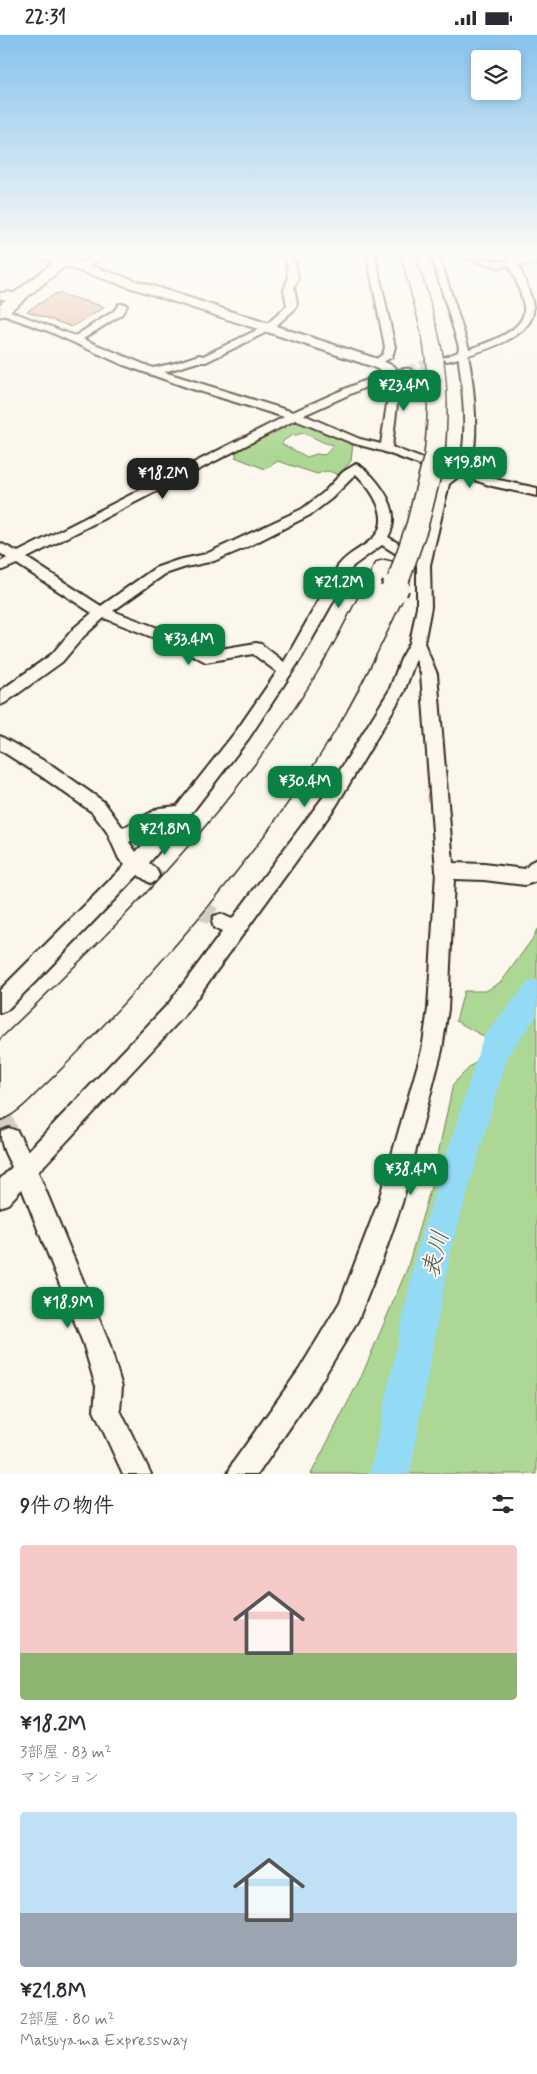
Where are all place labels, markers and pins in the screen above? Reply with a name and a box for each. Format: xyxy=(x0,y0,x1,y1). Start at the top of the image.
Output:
pin: ¥23.4M xyxy=(363,369,445,412)
pin: ¥19.8M xyxy=(429,447,511,489)
pin: ¥18.2M xyxy=(122,457,204,500)
pin: ¥21.2M xyxy=(298,567,380,609)
pin: ¥33.4M xyxy=(148,623,230,666)
pin: ¥30.4M xyxy=(264,765,346,808)
pin: ¥21.8M xyxy=(124,813,206,856)
pin: ¥38.4M xyxy=(370,1153,452,1196)
pin: ¥18.9M xyxy=(27,1287,109,1329)

